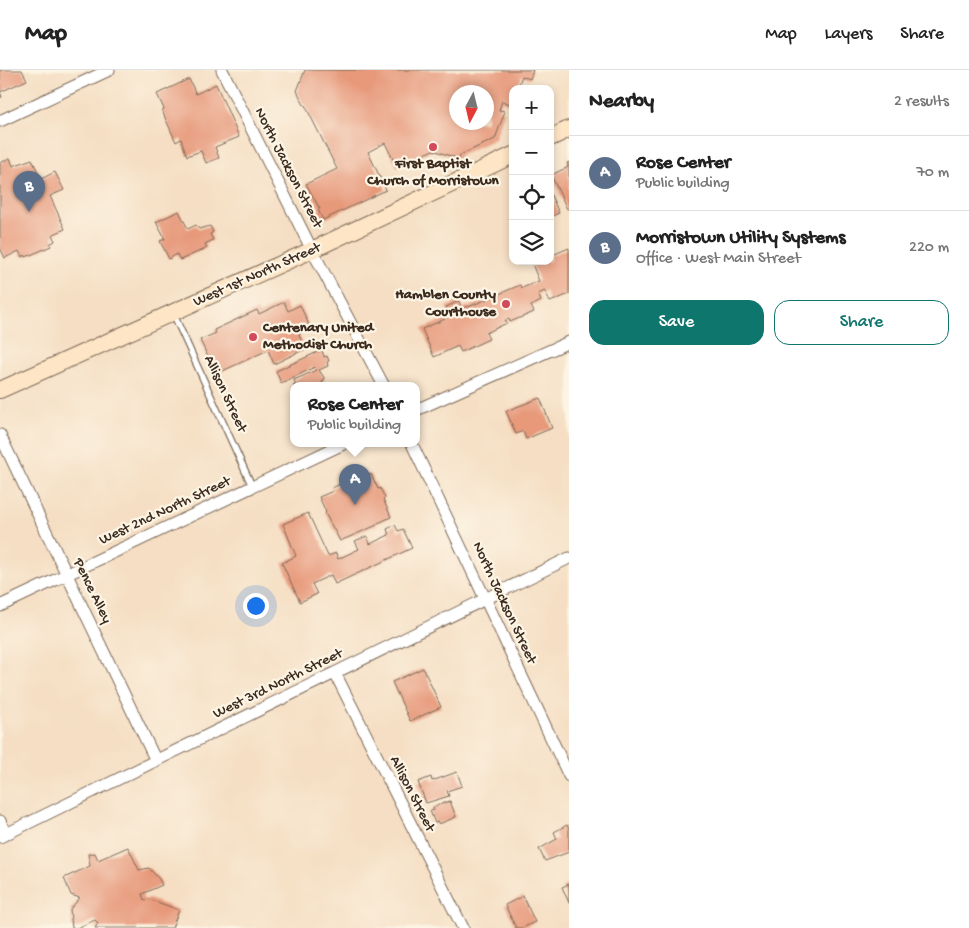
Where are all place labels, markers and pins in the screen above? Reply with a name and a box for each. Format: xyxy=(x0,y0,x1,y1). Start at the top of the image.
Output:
marker: First Baptist Church of Morristown xyxy=(427,141,439,153)
place label: First Baptist Church of Morristown xyxy=(366,155,500,190)
pin: B xyxy=(13,171,45,212)
place label: Hamblen County Courthouse xyxy=(395,286,497,321)
marker: Hamblen County Courthouse xyxy=(500,298,512,310)
place label: Centenary United Methodist Church xyxy=(262,319,375,354)
marker: Centenary United Methodist Church xyxy=(247,331,259,343)
pin: A xyxy=(339,464,371,505)

